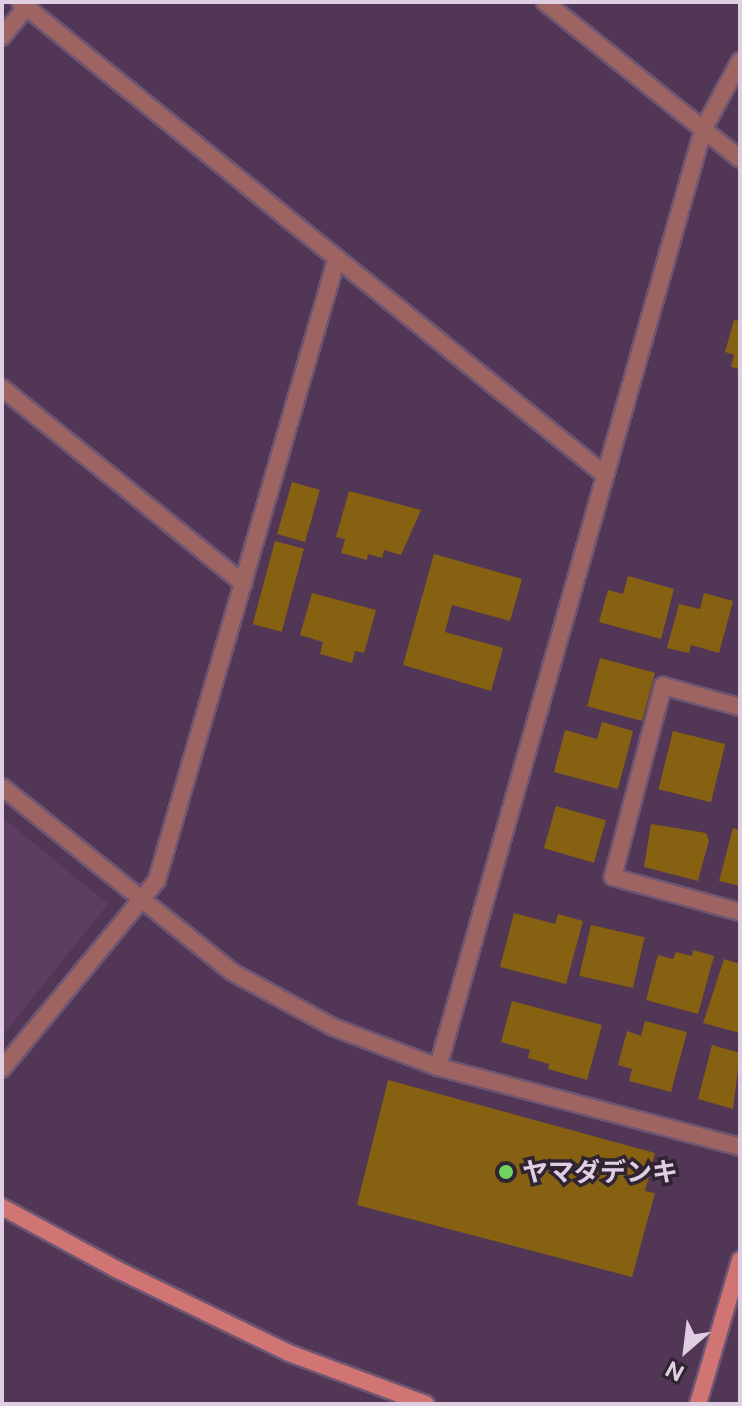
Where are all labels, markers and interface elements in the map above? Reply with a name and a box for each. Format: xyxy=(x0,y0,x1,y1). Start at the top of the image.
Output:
place label: ヤマダデンキ xyxy=(522,1156,678,1188)
marker: ヤマダデンキ xyxy=(497,1163,515,1181)
north arrow xyxy=(646,1310,726,1390)
text: N xyxy=(661,1356,688,1387)

